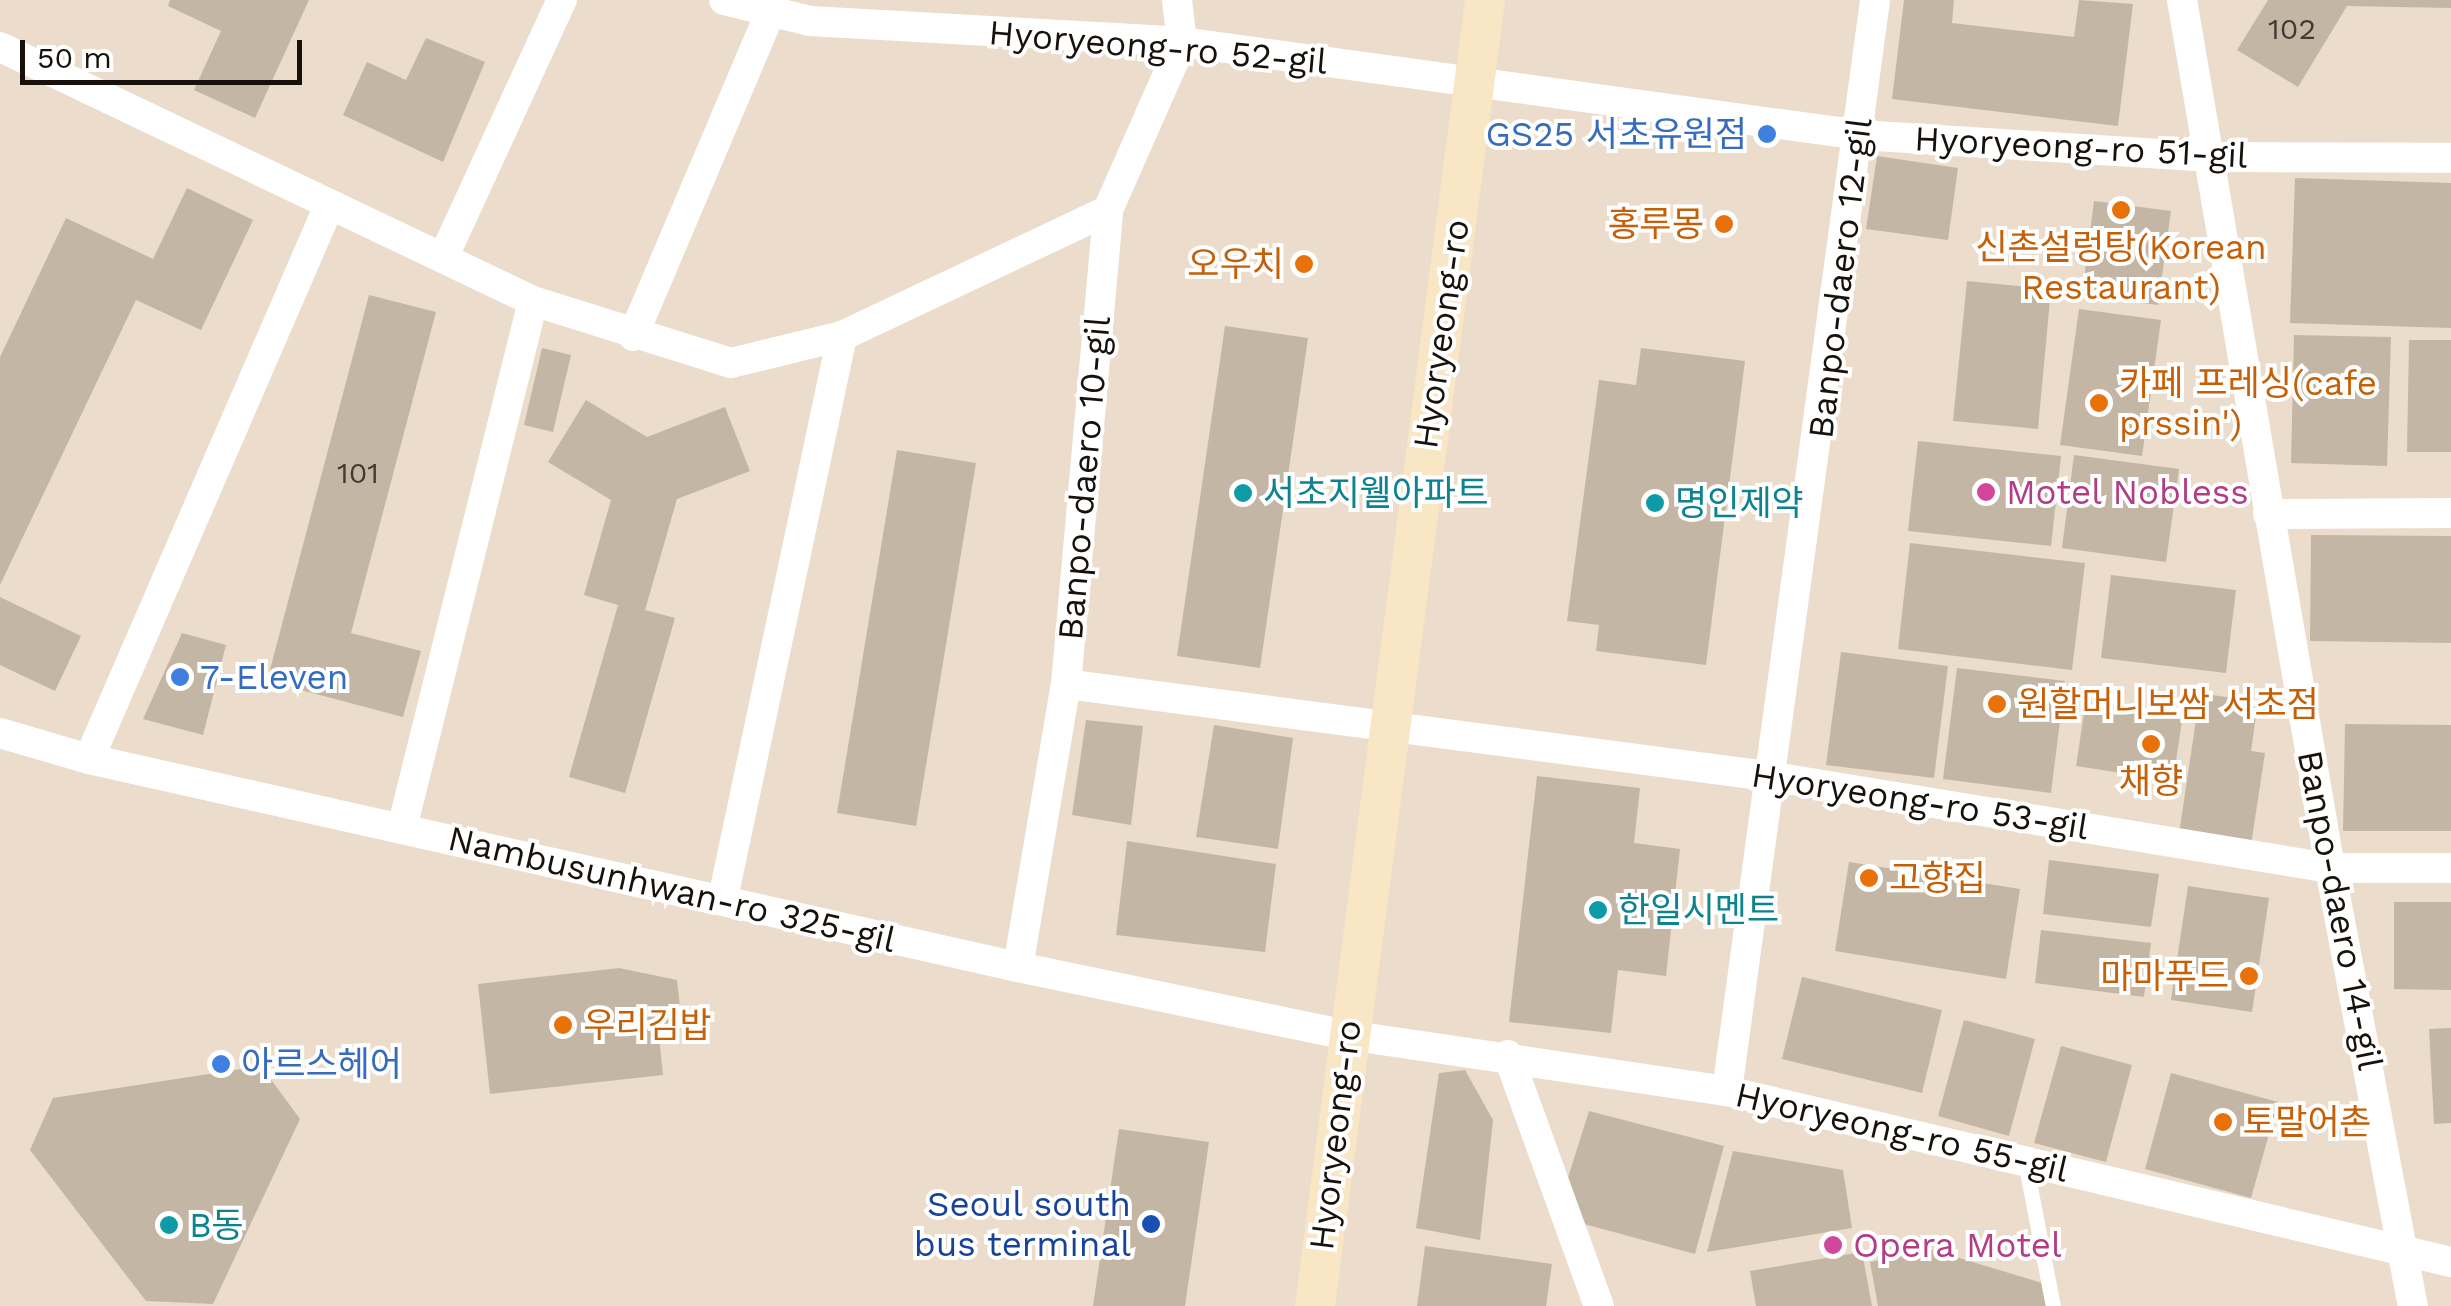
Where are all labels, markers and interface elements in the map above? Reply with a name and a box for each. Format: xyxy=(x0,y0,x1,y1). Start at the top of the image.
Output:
street label: Hyoryeong-ro 52-gil xyxy=(987,11,1329,83)
house number: 102 xyxy=(2268,11,2316,47)
scale bar xyxy=(25,20,308,82)
text: 50 m xyxy=(37,40,112,75)
place label: GS25 서초유원점 xyxy=(1486,113,1747,155)
street label: Banpo-daero 12-gil xyxy=(1799,115,1881,441)
street label: Hyoryeong-ro 51-gil xyxy=(1913,117,2249,177)
marker: GS25 서초유원점 xyxy=(1756,123,1778,145)
marker: 신촌설렁탕(Korean Restaurant) xyxy=(2110,199,2132,221)
place label: 홍루몽 xyxy=(1607,203,1704,245)
marker: 홍루몽 xyxy=(1713,213,1735,235)
street label: Hyoryeong-ro xyxy=(1404,217,1478,451)
place label: 신촌설렁탕(Korean Restaurant) xyxy=(1975,226,2267,308)
place label: 오우치 xyxy=(1187,243,1284,285)
marker: 오우치 xyxy=(1293,253,1315,275)
street label: Banpo-daero 10-gil xyxy=(1049,314,1119,642)
place label: 카페 프레싱(cafe prssin') xyxy=(2119,362,2377,444)
marker: 카페 프레싱(cafe prssin') xyxy=(2088,392,2110,414)
house number: 101 xyxy=(337,455,379,491)
place label: Motel Nobless xyxy=(2006,471,2250,513)
place label: 서초지웰아파트 xyxy=(1263,472,1488,514)
marker: Motel Nobless xyxy=(1975,481,1997,503)
marker: 서초지웰아파트 xyxy=(1232,482,1254,504)
place label: 명인제약 xyxy=(1675,482,1804,524)
marker: 명인제약 xyxy=(1644,492,1666,514)
place label: 7-Eleven xyxy=(200,656,348,698)
marker: 7-Eleven xyxy=(169,666,191,688)
place label: 원할머니보쌈 서초점 xyxy=(2017,683,2319,725)
marker: 원할머니보쌈 서초점 xyxy=(1986,693,2008,715)
marker: 채향 xyxy=(2140,733,2162,755)
street label: Banpo-daero 14-gil xyxy=(2288,746,2392,1074)
street label: Hyoryeong-ro 53-gil xyxy=(1749,754,2091,848)
place label: 채향 xyxy=(2119,760,2183,802)
street label: Nambusunhwan-ro 325-gil xyxy=(444,817,900,961)
place label: 고향집 xyxy=(1889,857,1986,899)
marker: 고향집 xyxy=(1858,867,1880,889)
place label: 한일시멘트 xyxy=(1618,889,1779,931)
marker: 한일시멘트 xyxy=(1587,899,1609,921)
place label: 마마푸드 xyxy=(2100,955,2229,997)
marker: 마마푸드 xyxy=(2238,965,2260,987)
place label: 우리김밥 xyxy=(583,1004,712,1046)
marker: 우리김밥 xyxy=(552,1014,574,1036)
street label: Hyoryeong-ro xyxy=(1300,1018,1370,1252)
place label: 아르스헤어 xyxy=(241,1043,402,1085)
marker: 아르스헤어 xyxy=(210,1053,232,1075)
street label: Hyoryeong-ro 55-gil xyxy=(1731,1073,2073,1191)
place label: 토말어촌 xyxy=(2243,1101,2372,1143)
marker: 토말어촌 xyxy=(2212,1111,2234,1133)
place label: Seoul south bus terminal xyxy=(913,1183,1131,1265)
place label: B동 xyxy=(189,1204,244,1246)
marker: Seoul south bus terminal xyxy=(1140,1213,1162,1235)
marker: B동 xyxy=(158,1214,180,1236)
place label: Opera Motel xyxy=(1853,1224,2063,1266)
marker: Opera Motel xyxy=(1822,1234,1844,1256)

